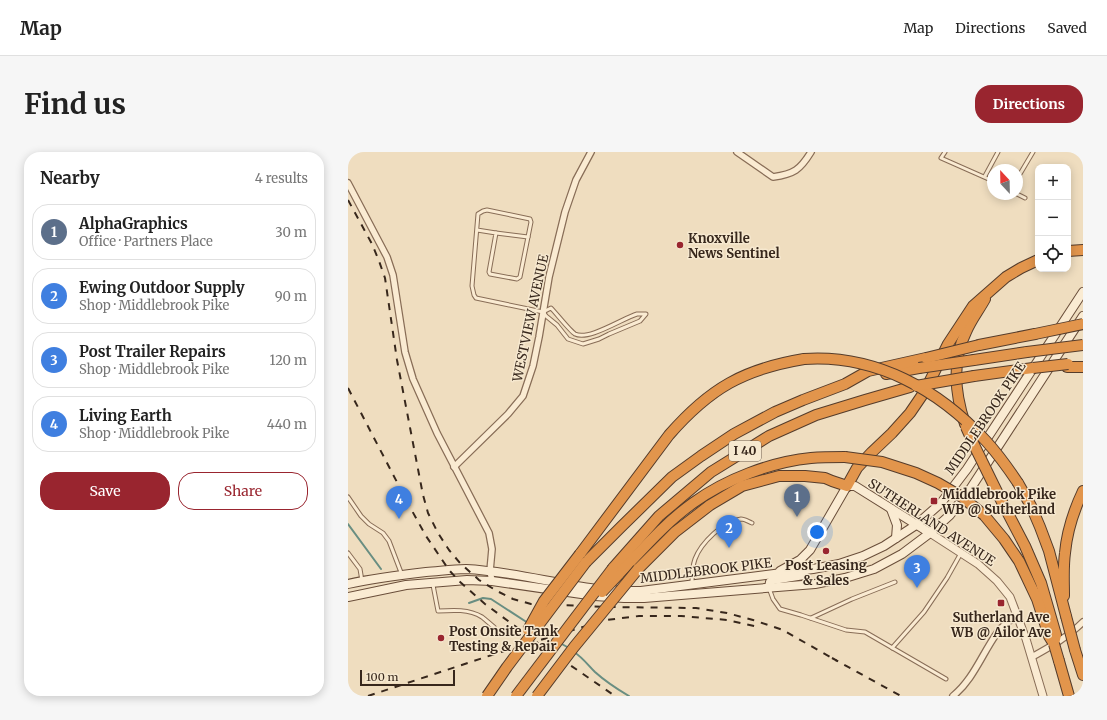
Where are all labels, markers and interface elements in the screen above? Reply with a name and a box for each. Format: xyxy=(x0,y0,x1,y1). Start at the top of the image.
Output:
text: Map xyxy=(20,16,62,40)
text: Map xyxy=(903,19,933,37)
text: Directions xyxy=(955,19,1025,37)
text: Saved xyxy=(1047,19,1087,37)
button: Directions xyxy=(975,85,1083,123)
text: Find us xyxy=(24,86,126,122)
north arrow xyxy=(987,164,1023,200)
map controls xyxy=(1035,164,1071,272)
button: + xyxy=(1035,164,1071,200)
text: Nearby xyxy=(40,167,100,189)
text: 4 results xyxy=(255,170,308,187)
button: − xyxy=(1035,200,1071,236)
text: AlphaGraphics xyxy=(79,214,188,233)
text: 1 xyxy=(51,224,57,241)
text: 30 m xyxy=(275,224,307,241)
place label: Knoxville News Sentinel xyxy=(688,230,780,262)
text: Office · Partners Place xyxy=(79,233,213,250)
button: locate xyxy=(1035,236,1071,272)
marker: Knoxville News Sentinel xyxy=(675,240,685,250)
street label: WESTVIEW AVENUE xyxy=(508,252,552,384)
text: Ewing Outdoor Supply xyxy=(79,278,245,297)
text: 2 xyxy=(50,288,58,305)
text: 90 m xyxy=(275,288,307,305)
text: Shop · Middlebrook Pike xyxy=(79,297,229,314)
text: Post Trailer Repairs xyxy=(79,342,226,361)
text: 3 xyxy=(50,352,58,369)
text: 120 m xyxy=(269,352,307,369)
street label: MIDDLEBROOK PIKE xyxy=(941,358,1030,478)
text: Shop · Middlebrook Pike xyxy=(79,361,229,378)
text: Living Earth xyxy=(79,406,172,425)
text: 4 xyxy=(50,416,58,433)
text: 440 m xyxy=(267,416,307,433)
text: Shop · Middlebrook Pike xyxy=(79,425,229,442)
road number: I 40 xyxy=(729,441,761,461)
button: Save xyxy=(40,472,170,510)
button: Share xyxy=(178,472,308,510)
street label: SUTHERLAND AVENUE xyxy=(865,475,999,570)
pin: 1 xyxy=(784,484,810,517)
pin: 4 xyxy=(386,486,412,519)
place label: Middlebrook Pike WB @ Sutherland xyxy=(941,486,1056,518)
marker: Middlebrook Pike WB @ Sutherland xyxy=(929,496,939,506)
pin: 2 xyxy=(716,515,742,548)
your location xyxy=(807,522,827,542)
marker: Post Leasing & Sales xyxy=(821,546,831,556)
street label: MIDDLEBROOK PIKE xyxy=(639,554,774,587)
pin: 3 xyxy=(904,555,930,588)
place label: Post Leasing & Sales xyxy=(785,557,867,589)
marker: Sutherland Ave WB @ Ailor Ave xyxy=(996,598,1006,608)
place label: Sutherland Ave WB @ Ailor Ave xyxy=(950,609,1051,641)
place label: Post Onsite Tank Testing & Repair xyxy=(449,623,559,655)
marker: Post Onsite Tank Testing & Repair xyxy=(436,633,446,643)
scale bar xyxy=(360,668,455,687)
text: 100 m xyxy=(366,670,398,684)

